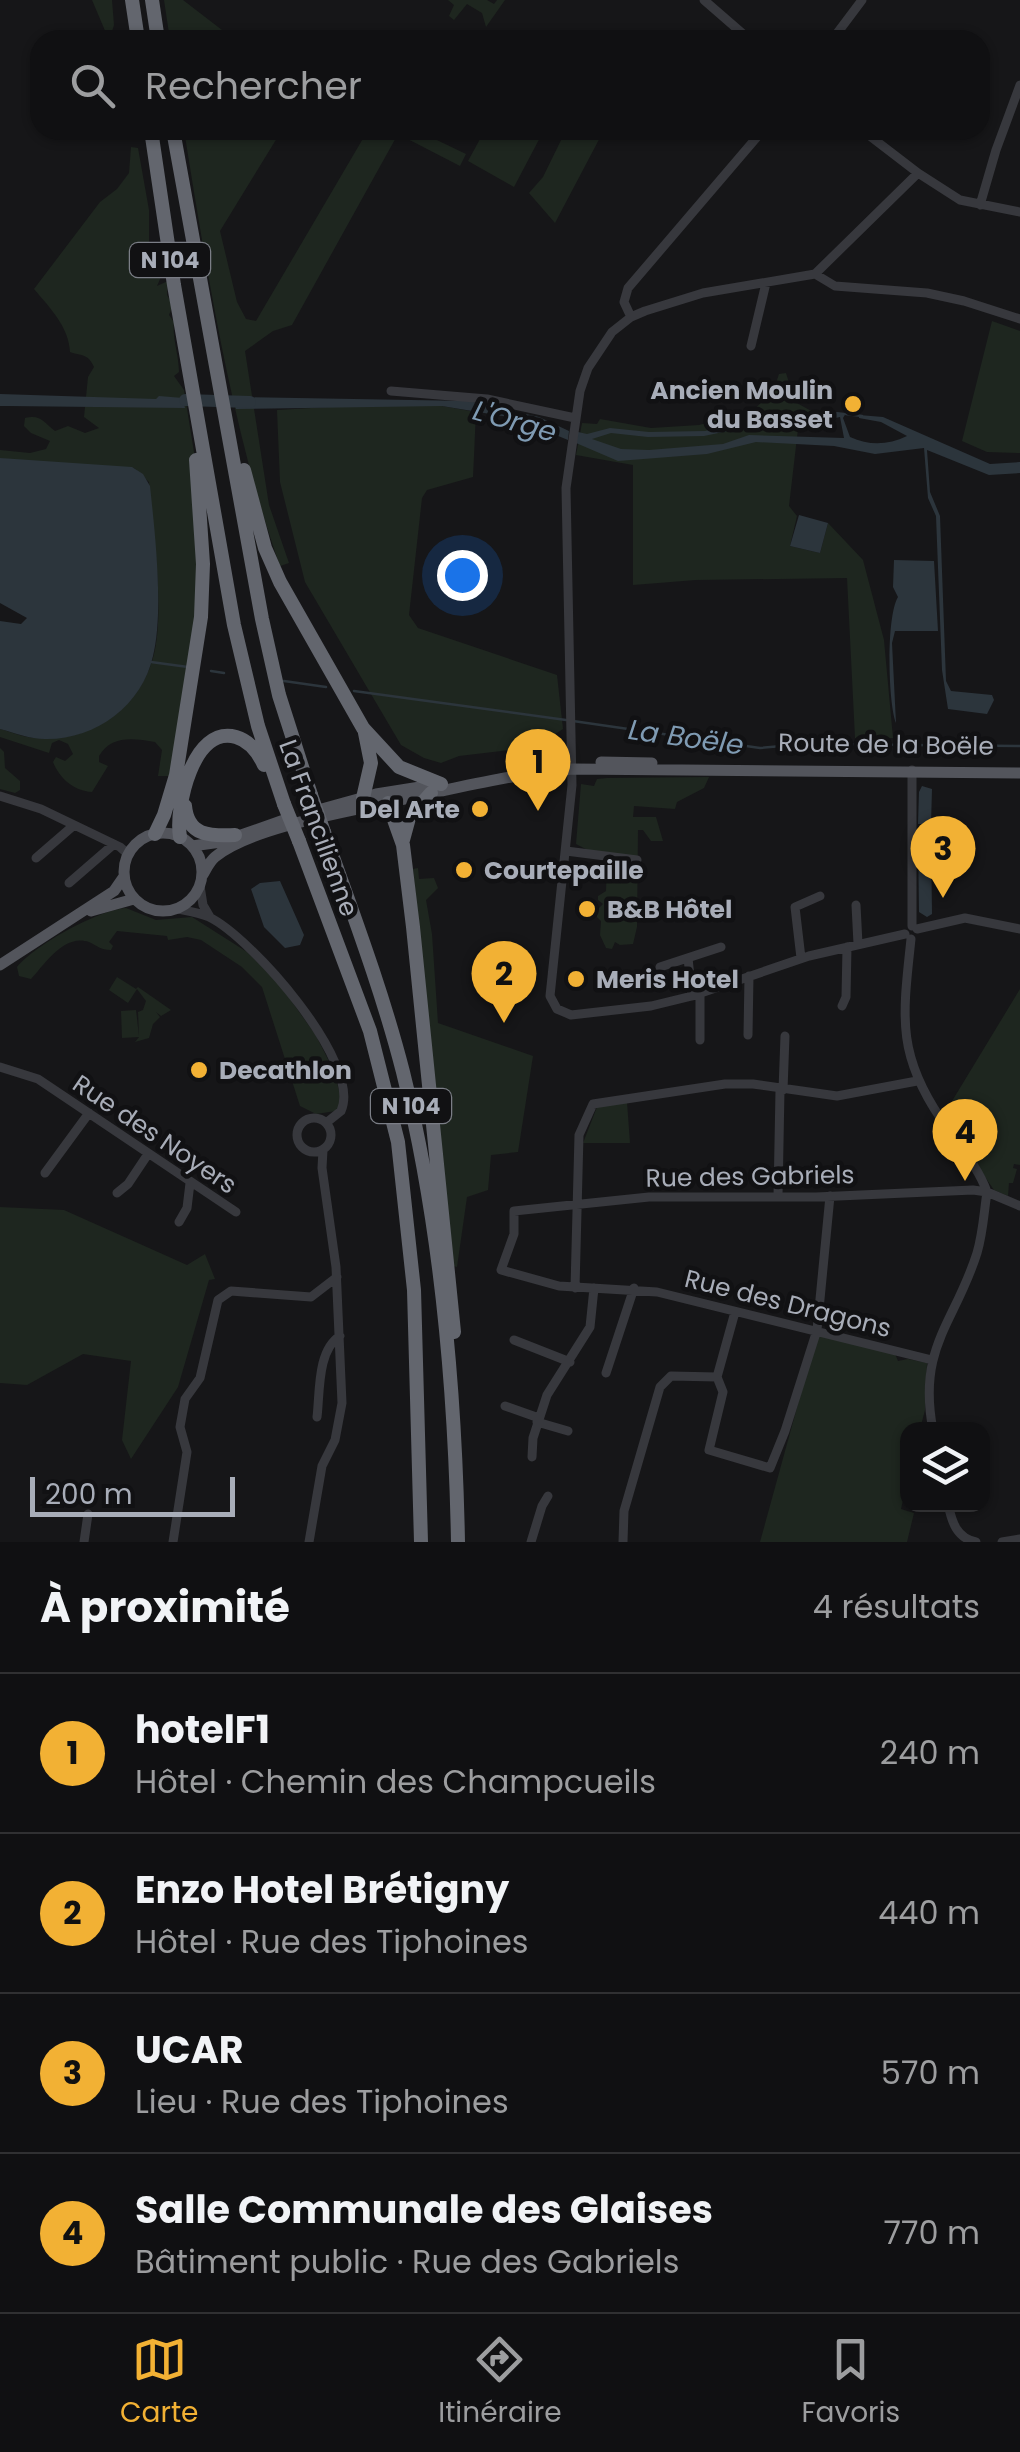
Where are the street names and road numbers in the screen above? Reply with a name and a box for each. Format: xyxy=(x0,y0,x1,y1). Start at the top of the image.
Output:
road number: N 104 xyxy=(130,243,210,277)
street label: Route de la Boële xyxy=(778,725,994,764)
street label: La Francilienne xyxy=(270,735,367,921)
street label: Rue des Noyers xyxy=(66,1066,244,1202)
road number: N 104 xyxy=(371,1089,451,1123)
street label: Rue des Gabriels xyxy=(645,1157,855,1196)
street label: Rue des Dragons xyxy=(681,1261,895,1346)

